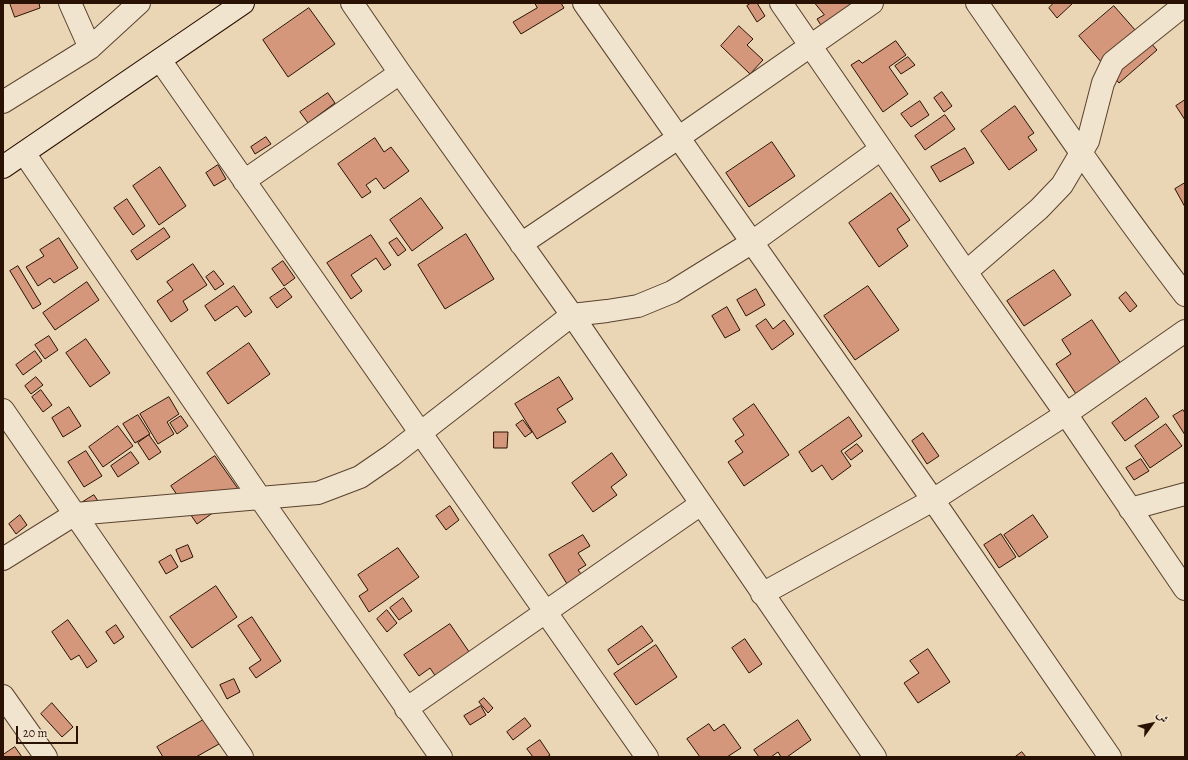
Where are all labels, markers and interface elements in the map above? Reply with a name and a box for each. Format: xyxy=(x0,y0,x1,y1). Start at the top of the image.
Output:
north arrow xyxy=(1132,704,1172,744)
text: ش xyxy=(1153,709,1172,726)
scale bar xyxy=(18,718,80,744)
text: 20 m xyxy=(23,725,47,741)

